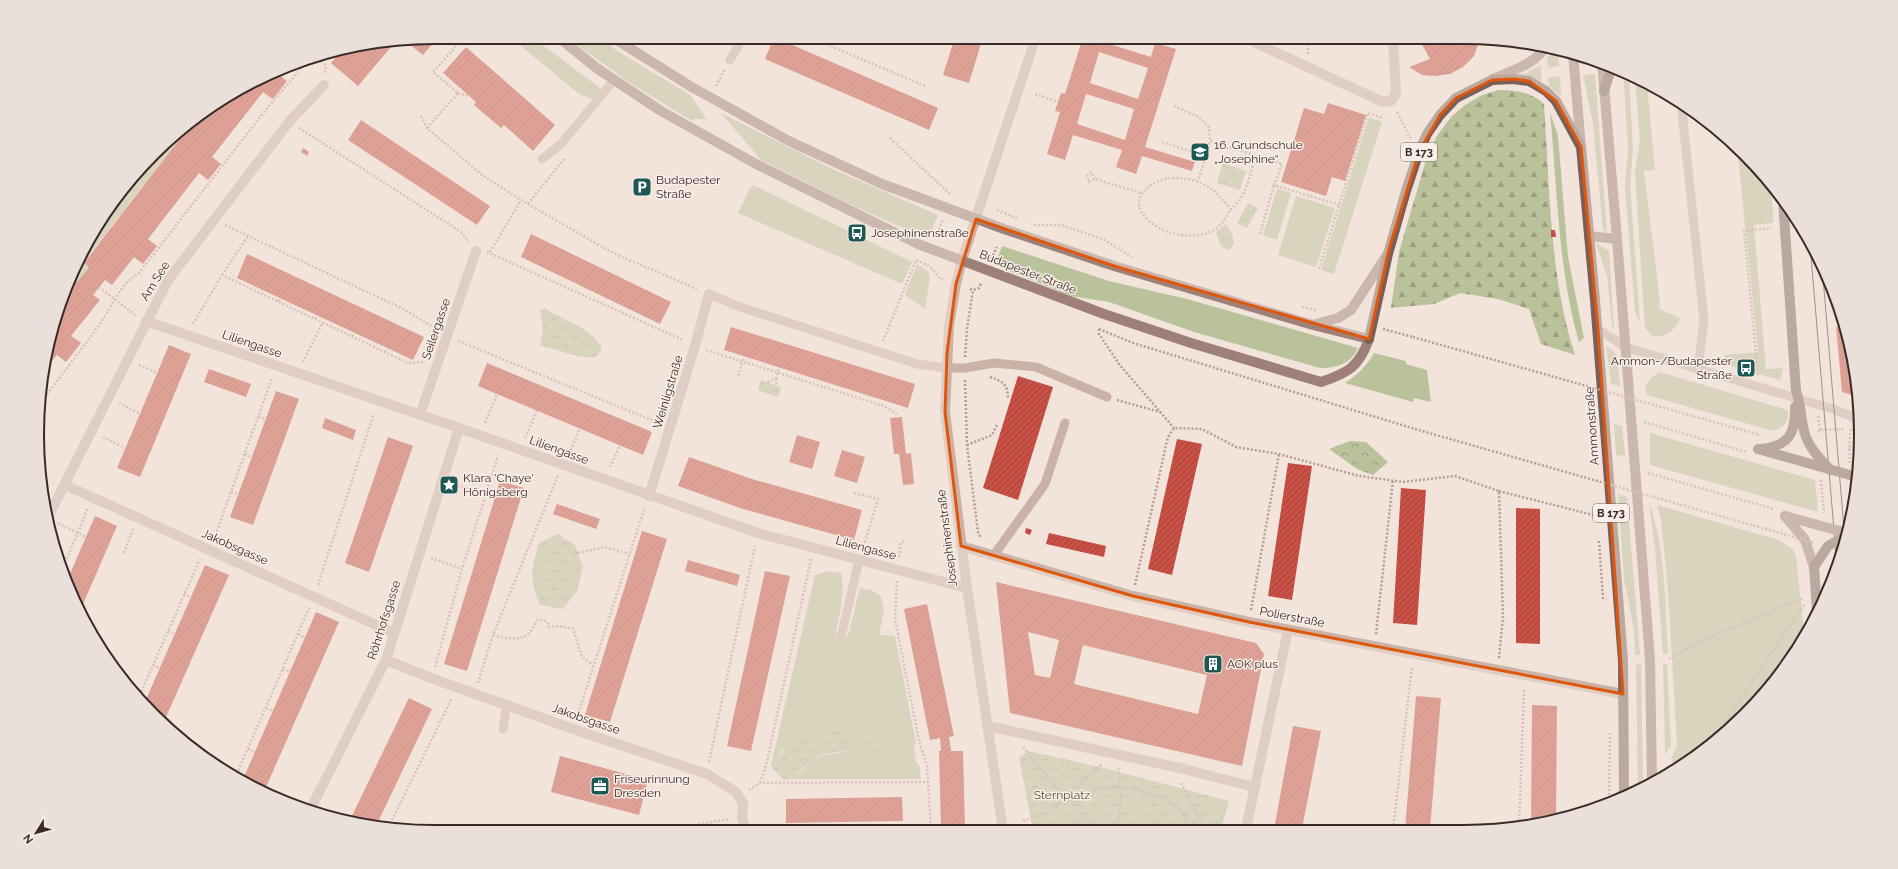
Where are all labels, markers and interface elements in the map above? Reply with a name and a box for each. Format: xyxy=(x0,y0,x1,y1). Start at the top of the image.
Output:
place label: 16. Grundschule „Josephine“ xyxy=(1214,138,1303,166)
school or university icon: 16. Grundschule „Josephine“ xyxy=(1189,141,1211,163)
road number: B 173 xyxy=(1401,143,1437,161)
place label: Budapester Straße xyxy=(656,173,721,201)
parking icon: Budapester Straße xyxy=(631,176,653,198)
bus stop icon: Josephinenstraße xyxy=(846,222,868,244)
place label: Josephinenstraße xyxy=(871,226,969,240)
street label: Budapester Straße xyxy=(977,247,1079,297)
street label: Am See xyxy=(138,259,172,303)
street label: Seilergasse xyxy=(419,297,453,361)
street label: Liliengasse xyxy=(220,327,284,361)
street label: Weinligstraße xyxy=(650,354,686,430)
place label: Ammon-/Budapester Straße xyxy=(1611,354,1733,382)
bus stop icon: Ammon-/Budapester Straße xyxy=(1735,357,1757,379)
street label: Ammonstraße xyxy=(1582,386,1602,466)
street label: Liliengasse xyxy=(527,433,591,467)
place label: Klara 'Chaye' Hönigsberg xyxy=(463,471,534,499)
place icon: Klara 'Chaye' Hönigsberg xyxy=(438,474,460,496)
street label: Josephinenstraße xyxy=(934,489,960,587)
road number: B 173 xyxy=(1593,504,1629,522)
street label: Jakobsgasse xyxy=(200,526,270,568)
street label: Liliengasse xyxy=(834,533,898,563)
street label: Röhrhofsgasse xyxy=(365,579,403,661)
street label: Polierstraße xyxy=(1258,604,1326,630)
building icon: AOK plus xyxy=(1202,653,1224,675)
place label: AOK plus xyxy=(1227,657,1278,671)
street label: Jakobsgasse xyxy=(550,701,622,737)
place label: Friseurinnung Dresden xyxy=(614,772,690,800)
office icon: Friseurinnung Dresden xyxy=(589,775,611,797)
park label: Sternplatz xyxy=(1034,788,1090,802)
north arrow xyxy=(16,813,56,853)
text: N xyxy=(21,831,36,846)

